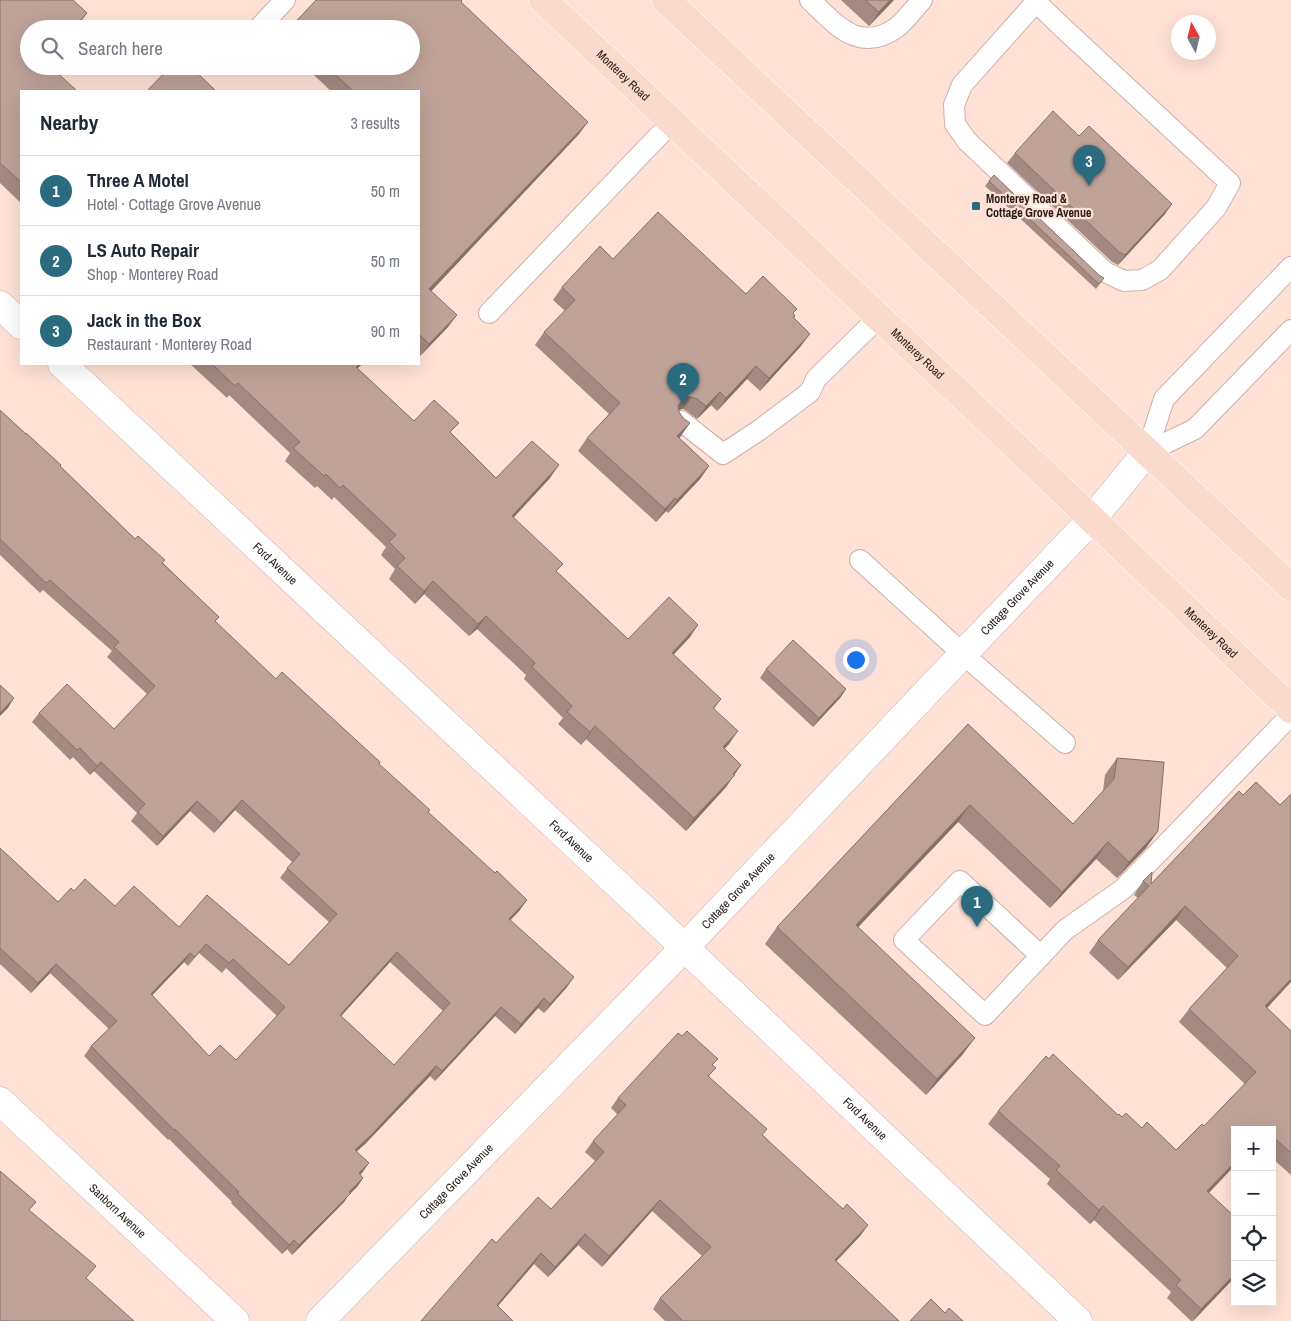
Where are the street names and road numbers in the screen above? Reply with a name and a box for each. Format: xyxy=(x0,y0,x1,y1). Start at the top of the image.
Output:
street label: Monterey Road xyxy=(593,47,653,104)
street label: Monterey Road xyxy=(887,325,947,383)
street label: Ford Avenue xyxy=(249,539,301,588)
street label: Cottage Grove Avenue xyxy=(977,556,1057,639)
street label: Monterey Road xyxy=(1181,604,1241,662)
street label: Ford Avenue xyxy=(546,816,597,866)
street label: Cottage Grove Avenue xyxy=(698,849,778,932)
street label: Ford Avenue xyxy=(839,1094,890,1144)
street label: Cottage Grove Avenue xyxy=(416,1140,497,1223)
street label: Sanborn Avenue xyxy=(86,1180,150,1242)

